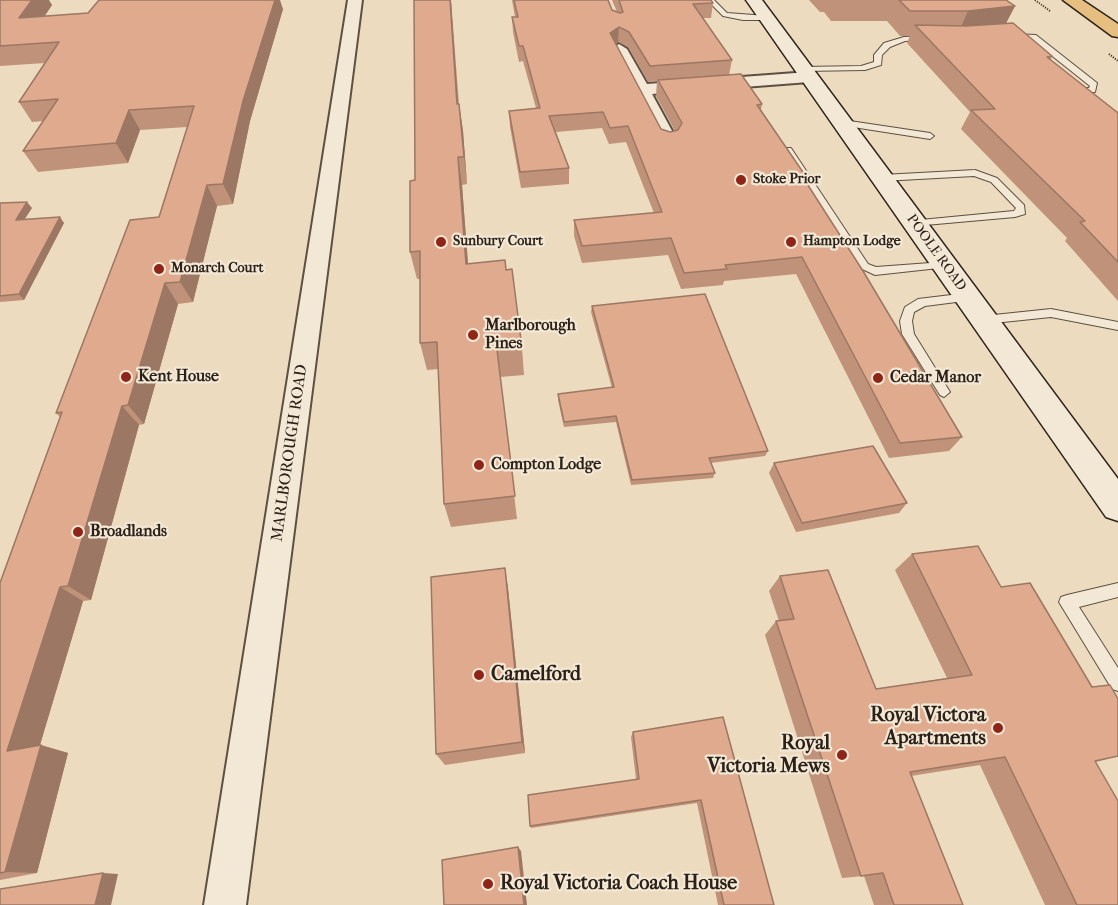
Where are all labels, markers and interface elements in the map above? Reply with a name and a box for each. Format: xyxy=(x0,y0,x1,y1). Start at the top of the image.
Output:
place label: Stoke Prior xyxy=(753,172,821,188)
marker: Stoke Prior xyxy=(734,173,748,187)
street label: POOLE ROAD xyxy=(903,211,969,295)
place label: Sunbury Court xyxy=(453,234,543,250)
place label: Hampton Lodge xyxy=(803,234,901,250)
marker: Sunbury Court xyxy=(434,235,448,249)
marker: Hampton Lodge xyxy=(784,235,798,249)
place label: Monarch Court xyxy=(171,261,263,277)
marker: Monarch Court xyxy=(152,262,166,276)
place label: Marlborough Pines xyxy=(485,316,576,354)
marker: Marlborough Pines xyxy=(466,328,480,342)
street label: MARLBOROUGH ROAD xyxy=(268,363,312,543)
place label: Kent House xyxy=(138,367,219,387)
place label: Cedar Manor xyxy=(890,368,981,388)
marker: Kent House xyxy=(119,370,133,384)
marker: Cedar Manor xyxy=(871,371,885,385)
place label: Compton Lodge xyxy=(491,455,601,475)
marker: Compton Lodge xyxy=(472,458,486,472)
place label: Broadlands xyxy=(90,522,167,542)
marker: Broadlands xyxy=(71,525,85,539)
place label: Camelford xyxy=(491,663,581,687)
marker: Camelford xyxy=(472,668,486,682)
place label: Royal Victora Apartments xyxy=(870,704,986,751)
marker: Royal Victora Apartments xyxy=(991,721,1005,735)
place label: Royal Victoria Mews xyxy=(707,732,830,779)
marker: Royal Victoria Mews xyxy=(835,748,849,762)
place label: Royal Victoria Coach House xyxy=(500,872,737,896)
marker: Royal Victoria Coach House xyxy=(481,877,495,891)

